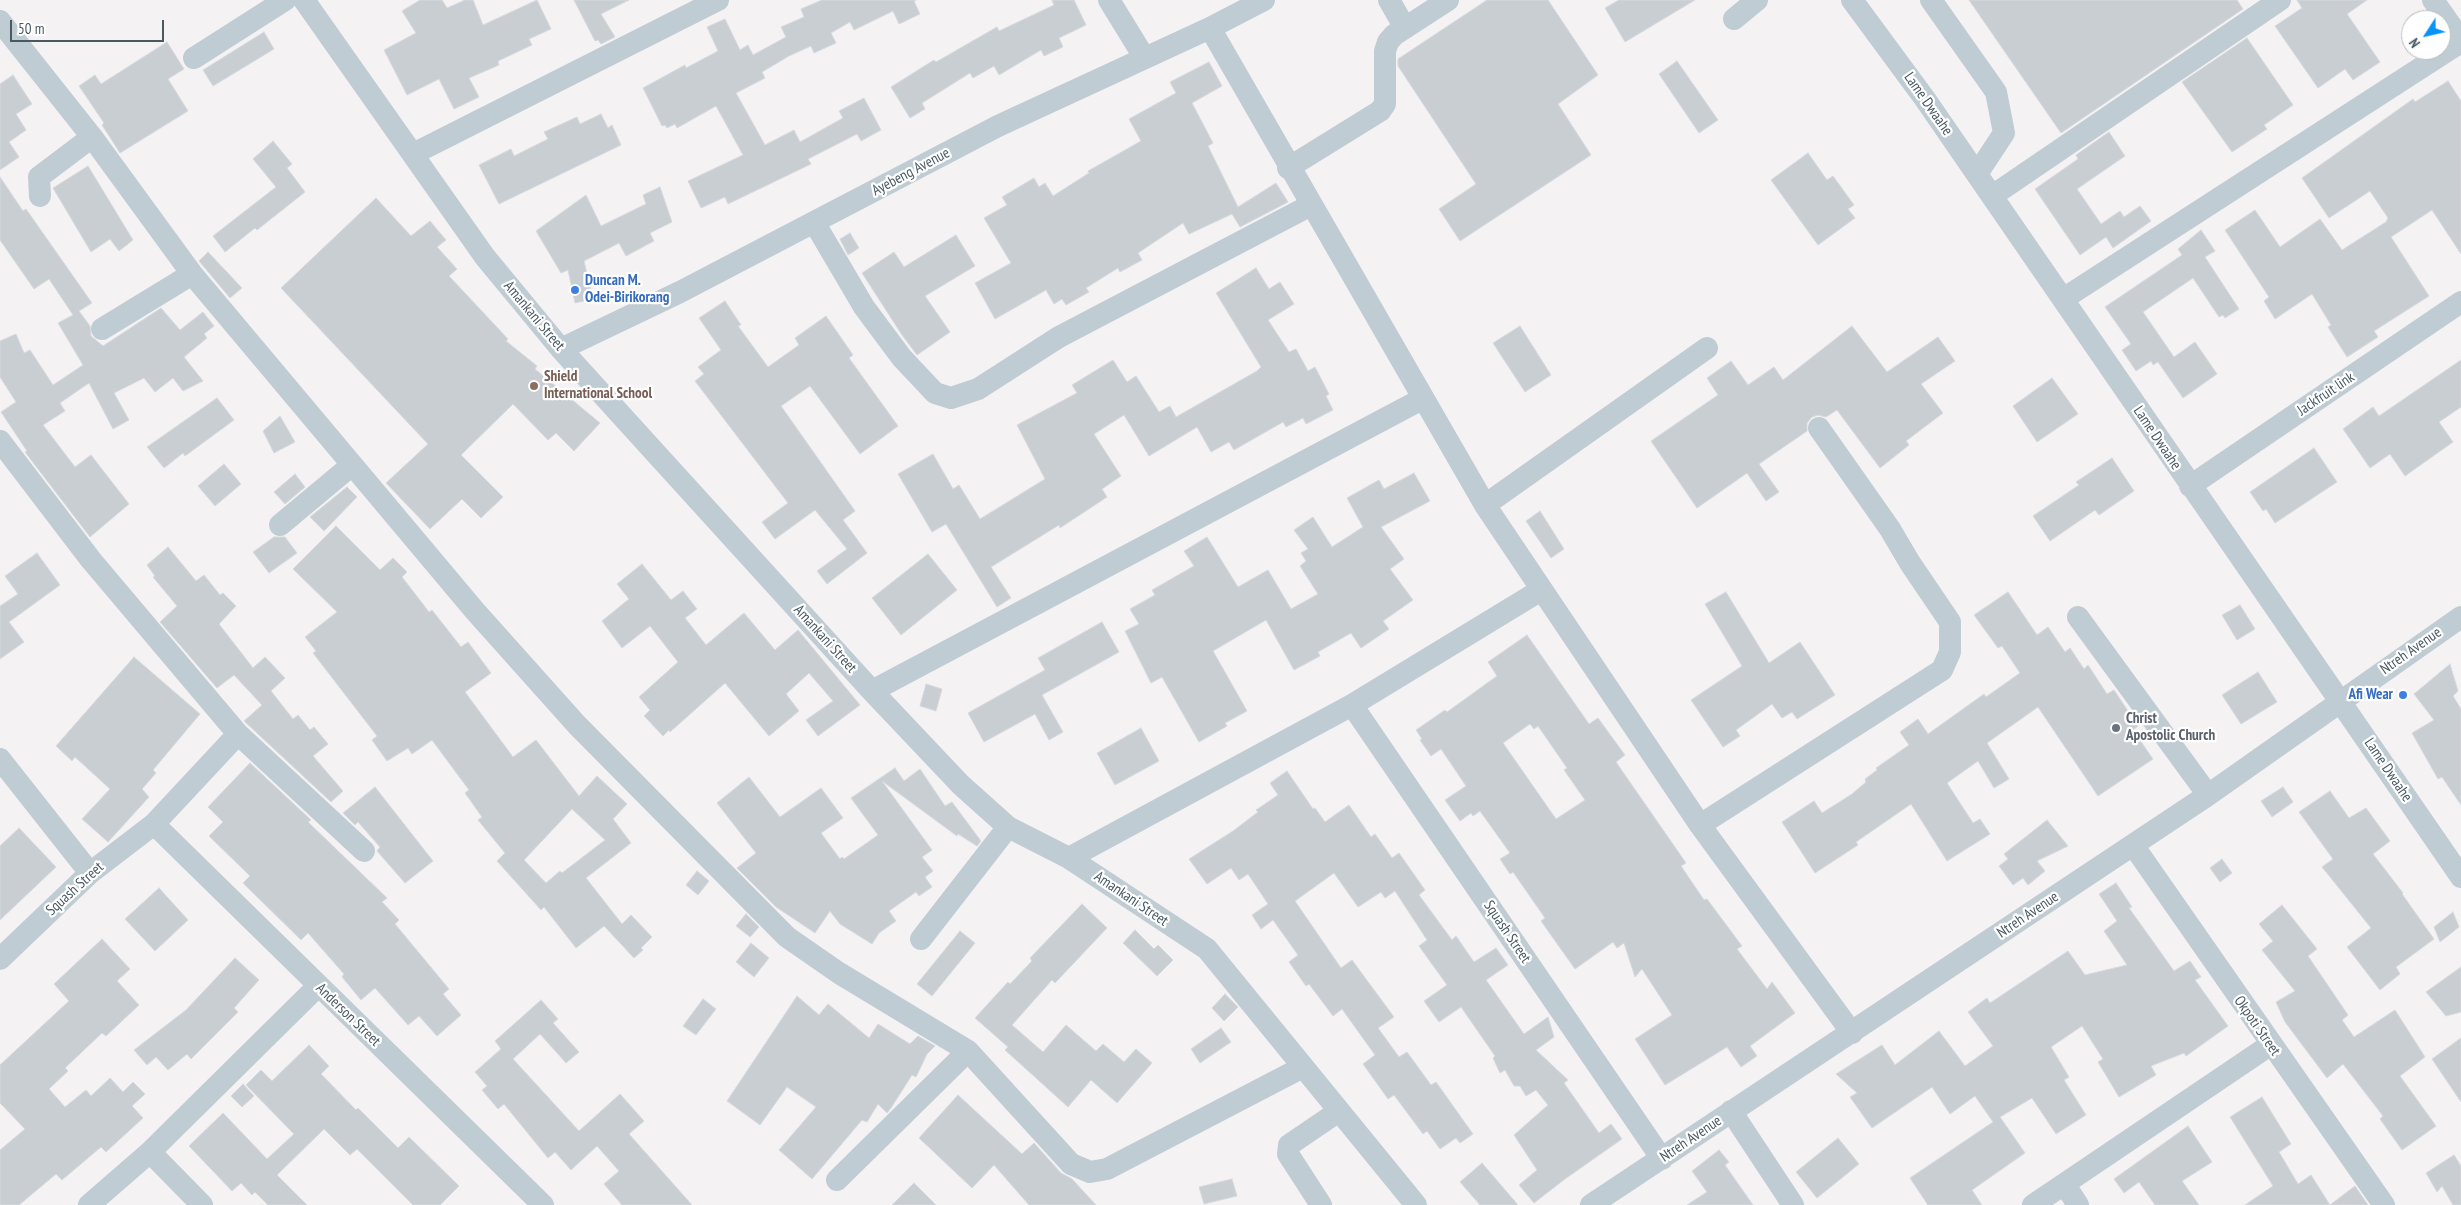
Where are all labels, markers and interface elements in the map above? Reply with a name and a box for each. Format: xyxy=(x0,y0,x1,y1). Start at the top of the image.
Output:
scale bar xyxy=(12,10,166,42)
north arrow xyxy=(2401,10,2451,60)
text: 50 m xyxy=(18,19,44,38)
text: N xyxy=(2405,35,2424,51)
street label: Lame Dwaahe xyxy=(1900,69,1956,139)
street label: Ayebeng Avenue xyxy=(869,144,953,200)
place label: Duncan M. Odei-Birikorang xyxy=(585,272,669,307)
street label: Amankani Street xyxy=(500,278,568,354)
marker: Duncan M. Odei-Birikorang xyxy=(569,284,581,296)
place label: Shield International School xyxy=(544,368,652,403)
street label: Jackfruit link xyxy=(2294,368,2358,420)
marker: Shield International School xyxy=(528,380,540,392)
street label: Lame Dwaahe xyxy=(2129,403,2185,473)
street label: Amankani Street xyxy=(790,601,860,677)
street label: Ntreh Avenue xyxy=(2377,623,2445,679)
place label: Afi Wear xyxy=(2348,686,2393,704)
marker: Afi Wear xyxy=(2397,689,2409,701)
place label: Christ Apostolic Church xyxy=(2126,710,2215,745)
marker: Christ Apostolic Church xyxy=(2110,722,2122,734)
street label: Lame Dwaahe xyxy=(2360,735,2416,805)
street label: Squash Street xyxy=(42,858,108,920)
street label: Amankani Street xyxy=(1091,868,1171,930)
street label: Ntreh Avenue xyxy=(1994,888,2062,942)
street label: Squash Street xyxy=(1480,897,1534,967)
street label: Anderson Street xyxy=(312,980,384,1050)
street label: Okpoti Street xyxy=(2230,993,2284,1059)
street label: Ntreh Avenue xyxy=(1657,1112,1725,1166)

